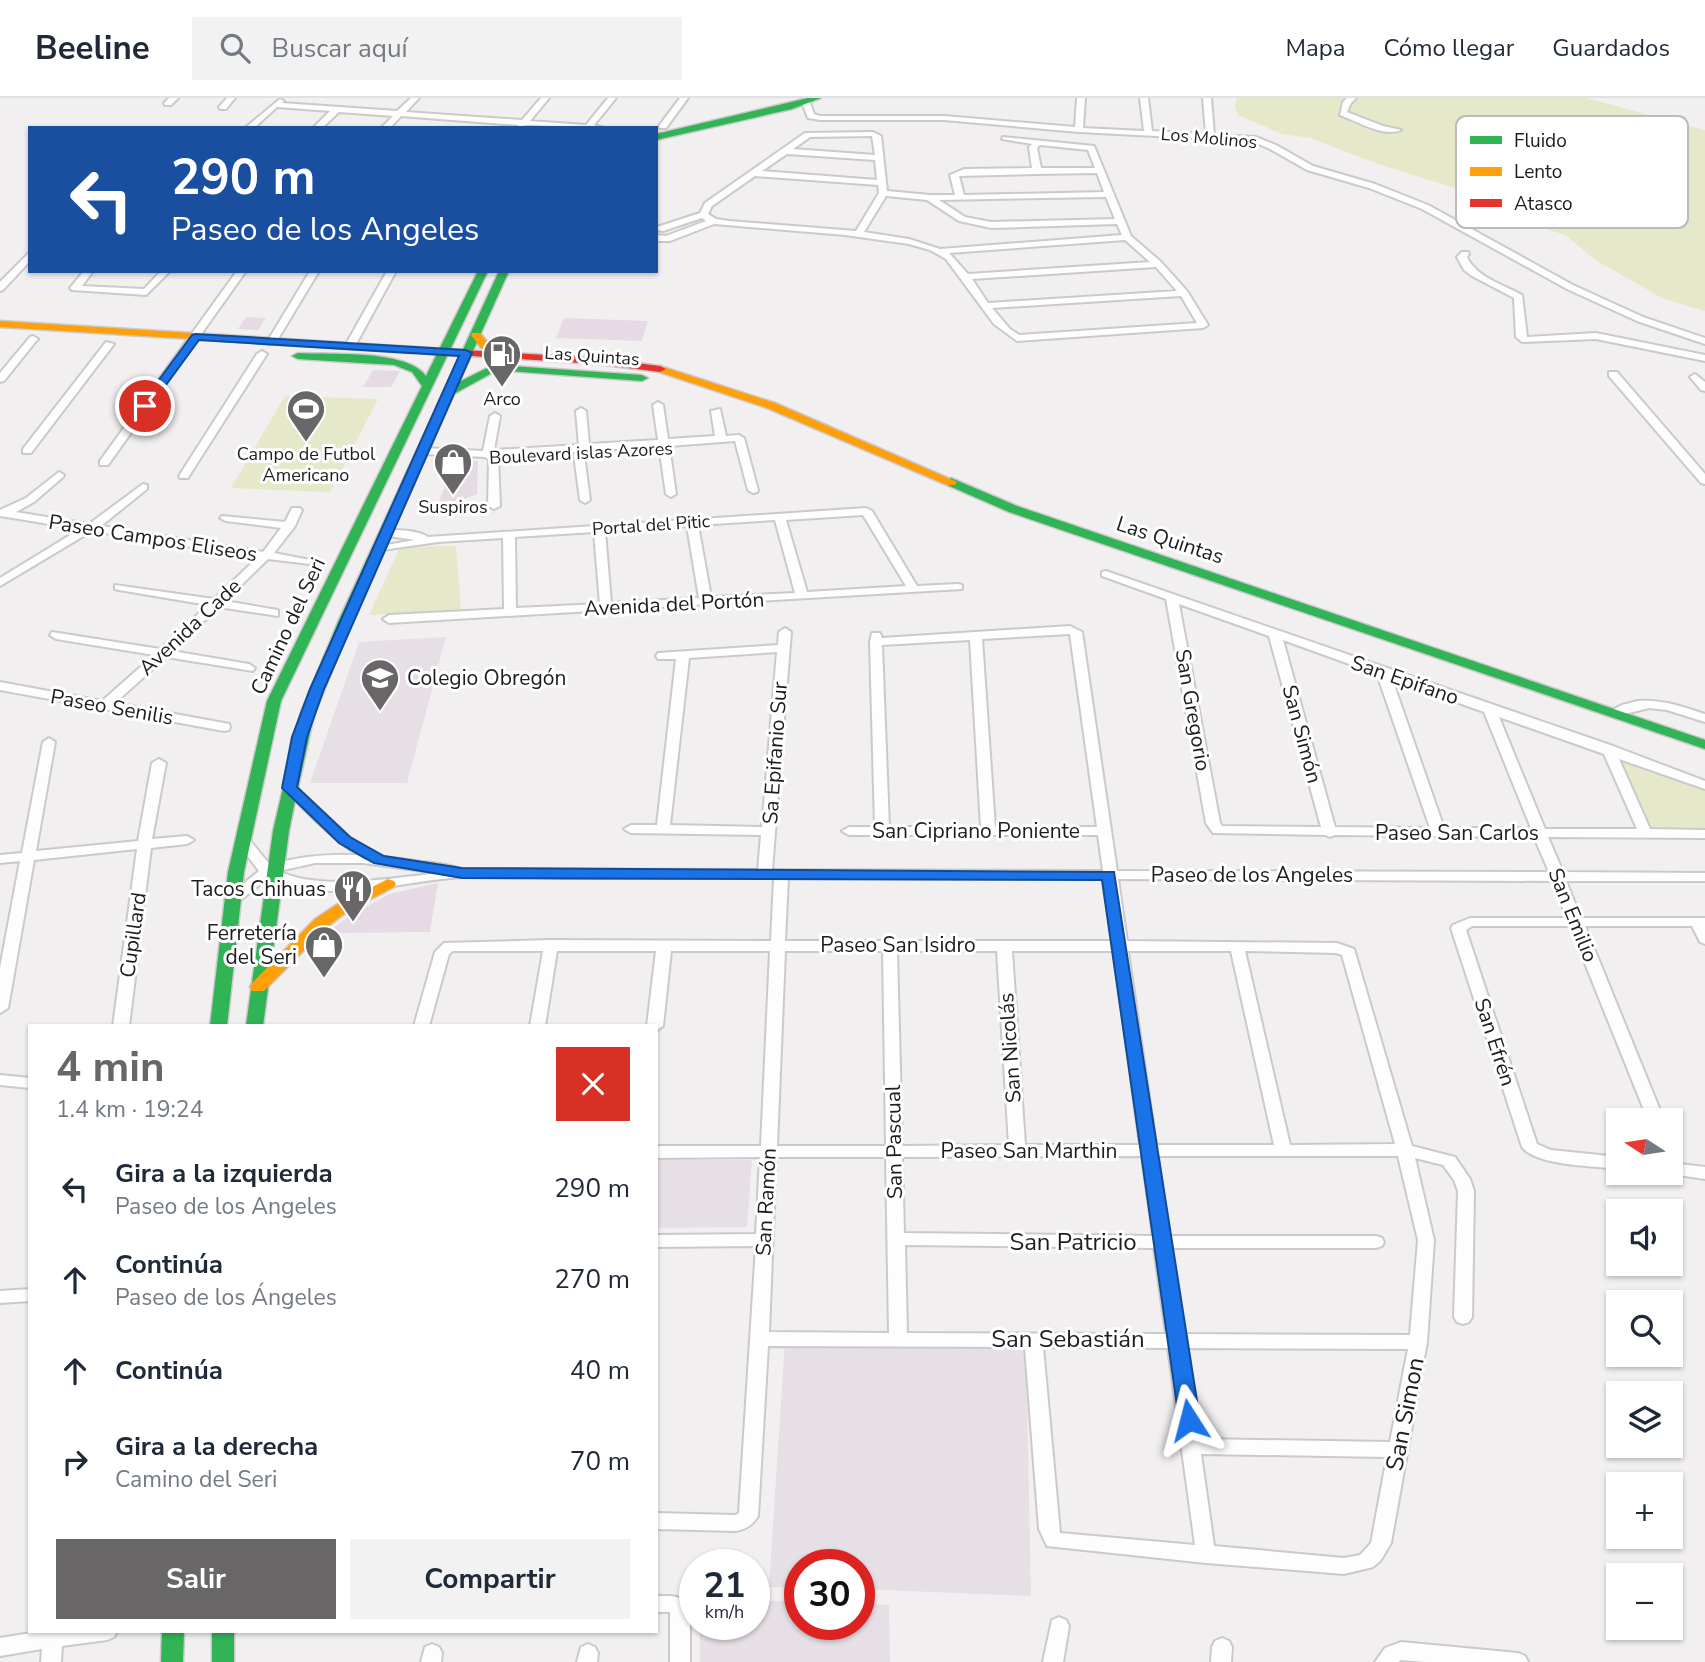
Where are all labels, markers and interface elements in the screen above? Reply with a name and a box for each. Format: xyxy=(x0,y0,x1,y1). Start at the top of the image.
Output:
search box xyxy=(192,17,682,80)
text: Beeline xyxy=(35,26,150,71)
icon: search xyxy=(216,29,254,67)
text: Buscar aquí xyxy=(272,31,408,66)
text: Mapa xyxy=(1285,32,1345,64)
text: Cómo llegar xyxy=(1383,32,1514,64)
text: Guardados xyxy=(1552,32,1670,64)
legend xyxy=(1456,116,1688,228)
street label: Los Molinos xyxy=(1160,122,1258,154)
text: Fluido xyxy=(1514,128,1567,154)
text: 290 m xyxy=(171,144,315,211)
icon: left xyxy=(56,154,147,245)
text: Lento xyxy=(1514,159,1562,185)
text: Atasco xyxy=(1514,191,1573,217)
text: Paseo de los Angeles xyxy=(171,208,480,251)
fuel station icon: Arco xyxy=(481,333,523,388)
street label: Las Quintas xyxy=(544,341,640,371)
pin xyxy=(115,376,175,436)
icon: arrive xyxy=(126,387,164,425)
place label: Arco xyxy=(483,387,521,411)
sports icon: Campo de Futbol Americano xyxy=(285,388,327,443)
street label: Boulevard islas Azores xyxy=(489,436,673,470)
shop icon: Suspiros xyxy=(432,441,474,496)
place label: Campo de Futbol Americano xyxy=(237,442,376,487)
place label: Suspiros xyxy=(418,495,488,519)
street label: Paseo Campos Eliseos xyxy=(47,508,259,568)
street label: Portal del Pitic xyxy=(591,509,711,541)
street label: Las Quintas xyxy=(1113,509,1227,571)
street label: Camino del Seri xyxy=(244,553,332,699)
street label: Avenida Cade xyxy=(133,572,247,682)
street label: Avenida del Portón xyxy=(583,585,765,623)
street label: San Gregorio xyxy=(1169,647,1217,773)
street label: San Epifano xyxy=(1347,648,1463,712)
school or university icon: Colegio Obregón xyxy=(359,657,401,712)
place label: Colegio Obregón xyxy=(407,664,566,692)
street label: Sa Epifanio Sur xyxy=(756,680,794,825)
street label: Paseo Senilis xyxy=(48,682,176,732)
street label: San Simón xyxy=(1275,682,1329,786)
street label: San Cipriano Poniente xyxy=(872,817,1080,845)
street label: Paseo San Carlos xyxy=(1375,819,1539,847)
street label: Paseo de los Angeles xyxy=(1151,861,1353,889)
street label: San Emilio xyxy=(1541,864,1605,966)
restaurant icon: Tacos Chihuas xyxy=(332,868,374,923)
place label: Tacos Chihuas xyxy=(191,875,326,903)
street label: Cupillard xyxy=(113,890,153,980)
place label: Ferretería del Seri xyxy=(207,919,297,971)
shop icon: Ferretería del Seri xyxy=(303,924,345,979)
street label: Paseo San Isidro xyxy=(820,931,976,959)
street label: San Nicolás xyxy=(992,992,1028,1104)
street label: San Efrén xyxy=(1468,994,1522,1090)
text: 4 min xyxy=(56,1039,165,1096)
button: close xyxy=(556,1047,630,1121)
street label: San Pascual xyxy=(879,1084,909,1199)
text: 1.4 km · 19:24 xyxy=(56,1094,203,1125)
north arrow xyxy=(1606,1108,1684,1185)
map controls xyxy=(1606,1108,1683,1640)
street label: Paseo San Marthin xyxy=(941,1137,1117,1165)
street label: San Ramón xyxy=(749,1147,783,1257)
text: Gira a la izquierda xyxy=(115,1156,333,1191)
icon: left xyxy=(56,1170,94,1208)
text: 290 m xyxy=(554,1171,630,1206)
text: Paseo de los Angeles xyxy=(115,1191,337,1222)
button: sound xyxy=(1606,1199,1683,1276)
street label: San Patricio xyxy=(1009,1226,1137,1258)
text: Continúa xyxy=(115,1247,223,1282)
icon: ahead xyxy=(56,1261,94,1299)
text: 270 m xyxy=(554,1262,630,1297)
text: Paseo de los Ángeles xyxy=(115,1282,337,1313)
button: search xyxy=(1606,1290,1683,1367)
street label: San Sebastián xyxy=(991,1323,1145,1355)
icon: ahead xyxy=(56,1352,94,1390)
text: Continúa xyxy=(115,1353,223,1388)
text: 40 m xyxy=(570,1353,630,1388)
street label: San Simon xyxy=(1378,1354,1432,1474)
button: layers xyxy=(1606,1381,1683,1458)
position arrow xyxy=(1152,1383,1226,1457)
text: Gira a la derecha xyxy=(115,1429,318,1464)
icon: right xyxy=(56,1443,94,1481)
text: 70 m xyxy=(570,1444,630,1479)
text: Camino del Seri xyxy=(115,1464,277,1495)
button: + xyxy=(1606,1472,1683,1549)
button: Salir xyxy=(56,1539,336,1619)
button: Compartir xyxy=(350,1539,630,1619)
speed limit sign: 30 xyxy=(784,1549,875,1640)
text: 21 xyxy=(703,1562,746,1609)
button: − xyxy=(1606,1563,1683,1640)
text: km/h xyxy=(705,1600,744,1624)

